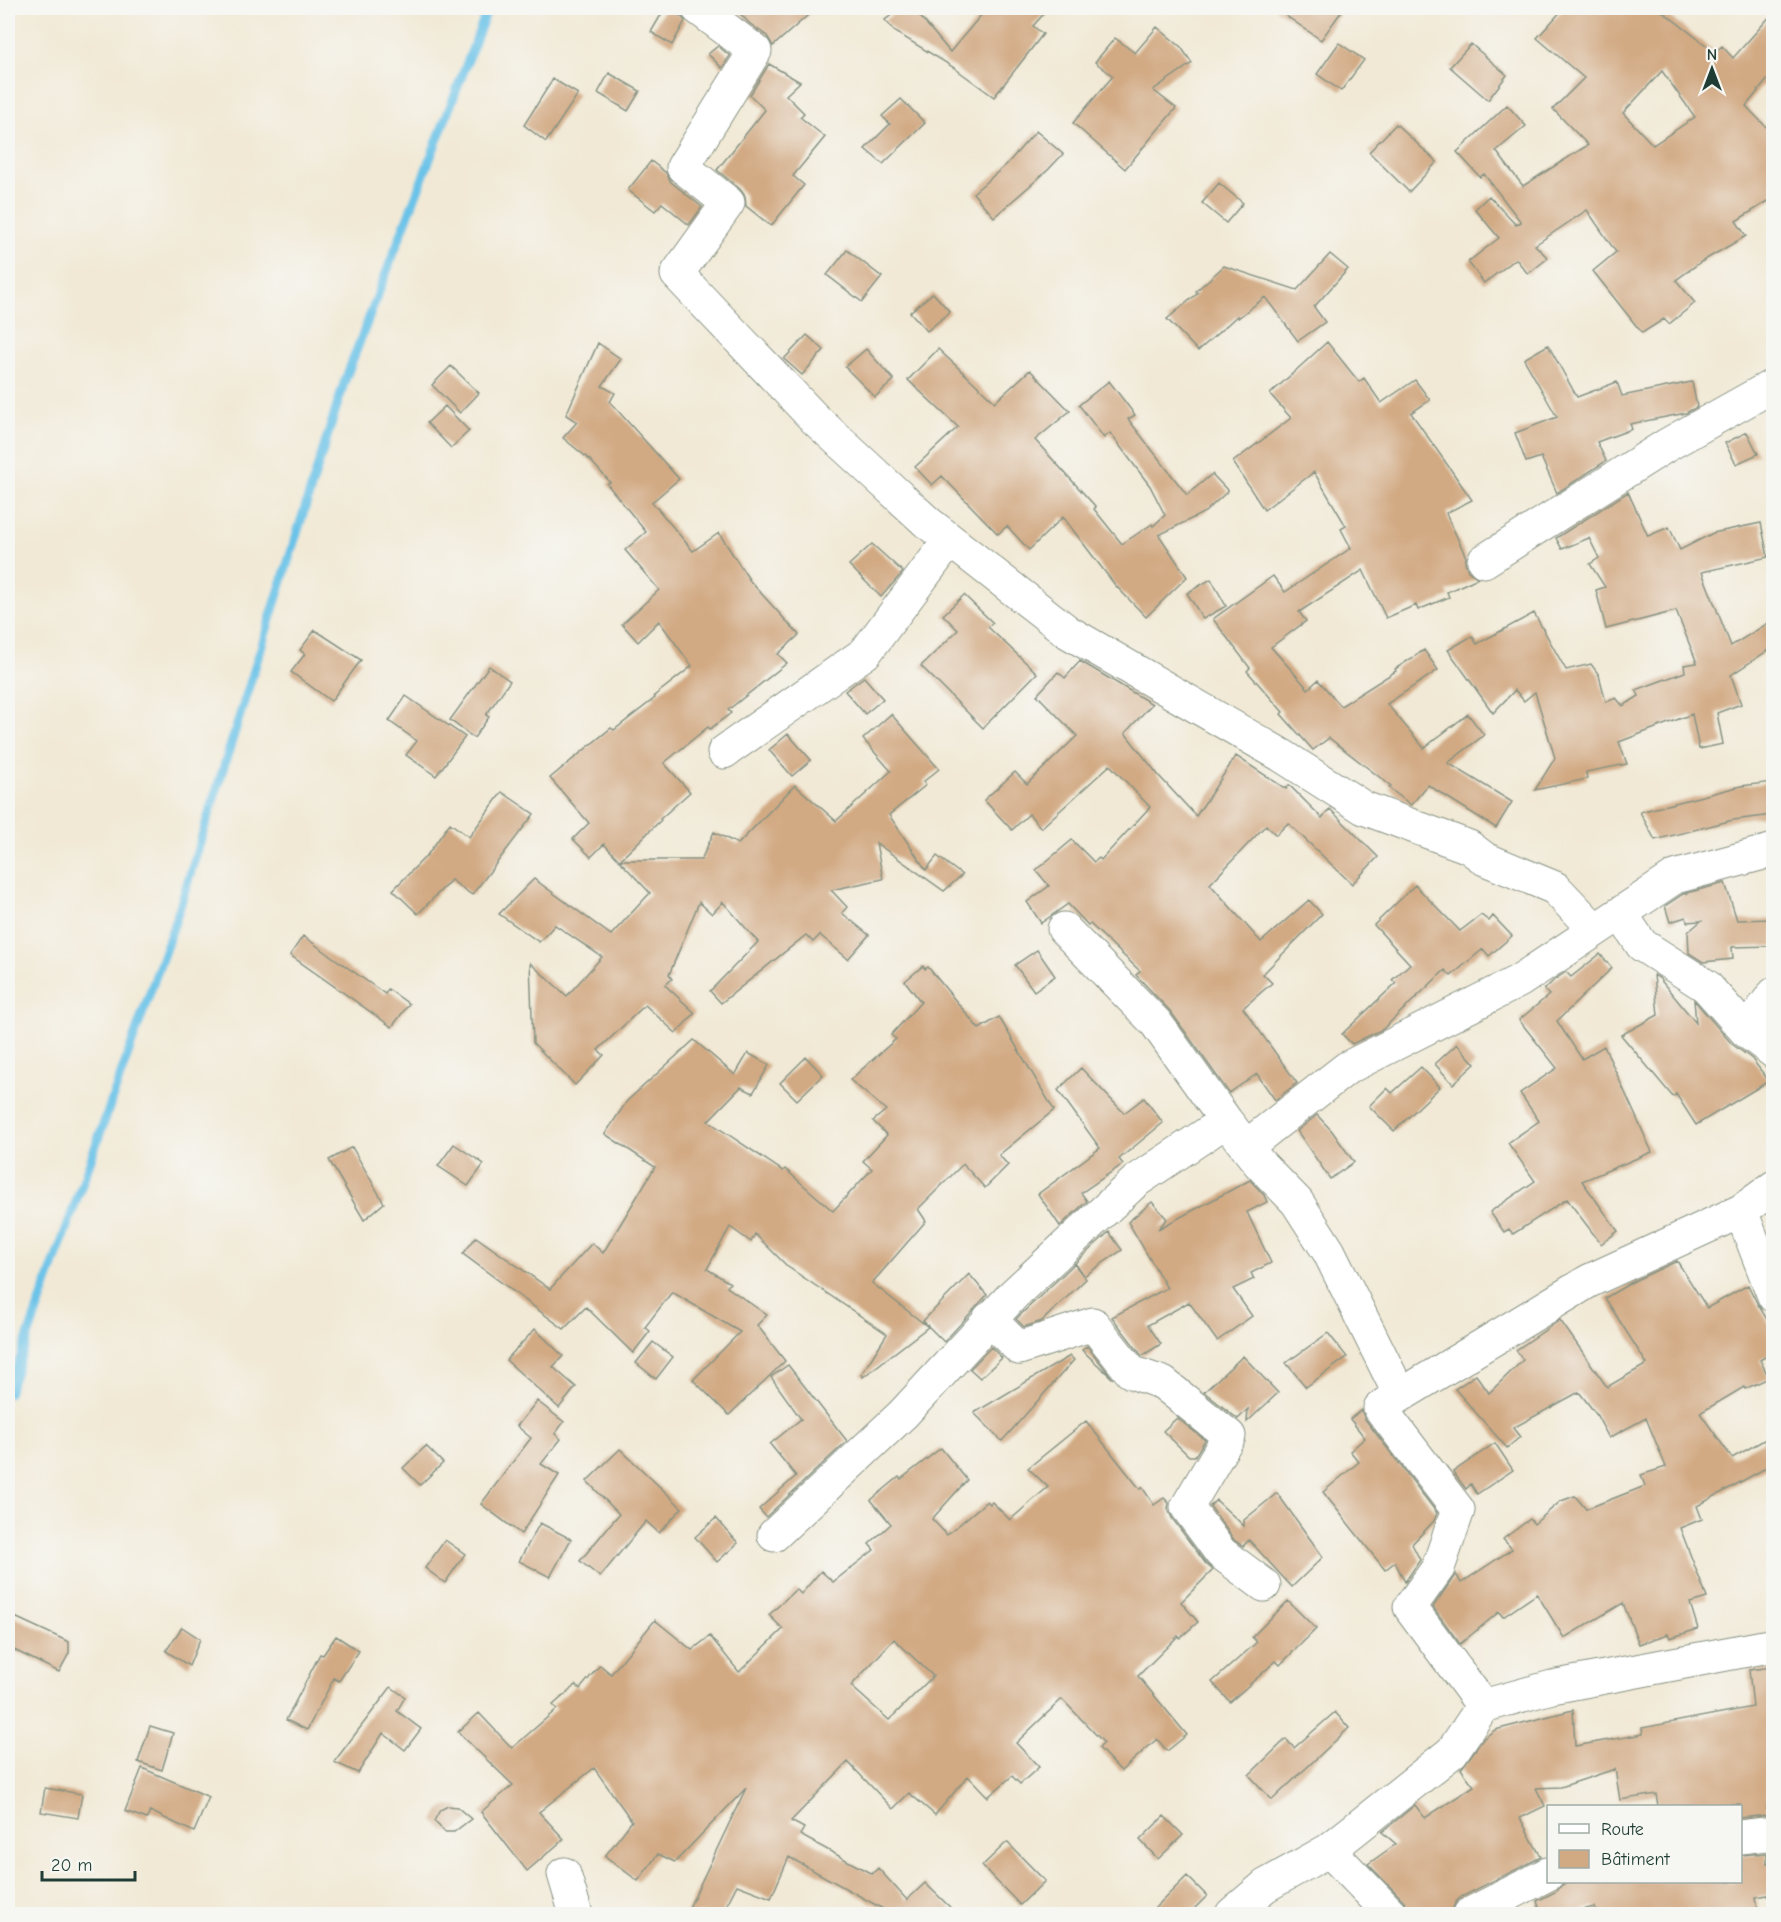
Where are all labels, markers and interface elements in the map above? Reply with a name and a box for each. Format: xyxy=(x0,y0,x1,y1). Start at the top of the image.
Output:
north arrow xyxy=(1682,39,1742,99)
text: N xyxy=(1707,46,1717,64)
legend xyxy=(1547,1805,1742,1883)
text: Route xyxy=(1601,1819,1644,1840)
scale bar xyxy=(42,1844,135,1882)
text: Bâtiment xyxy=(1601,1849,1671,1870)
text: 20 m xyxy=(51,1855,92,1876)

